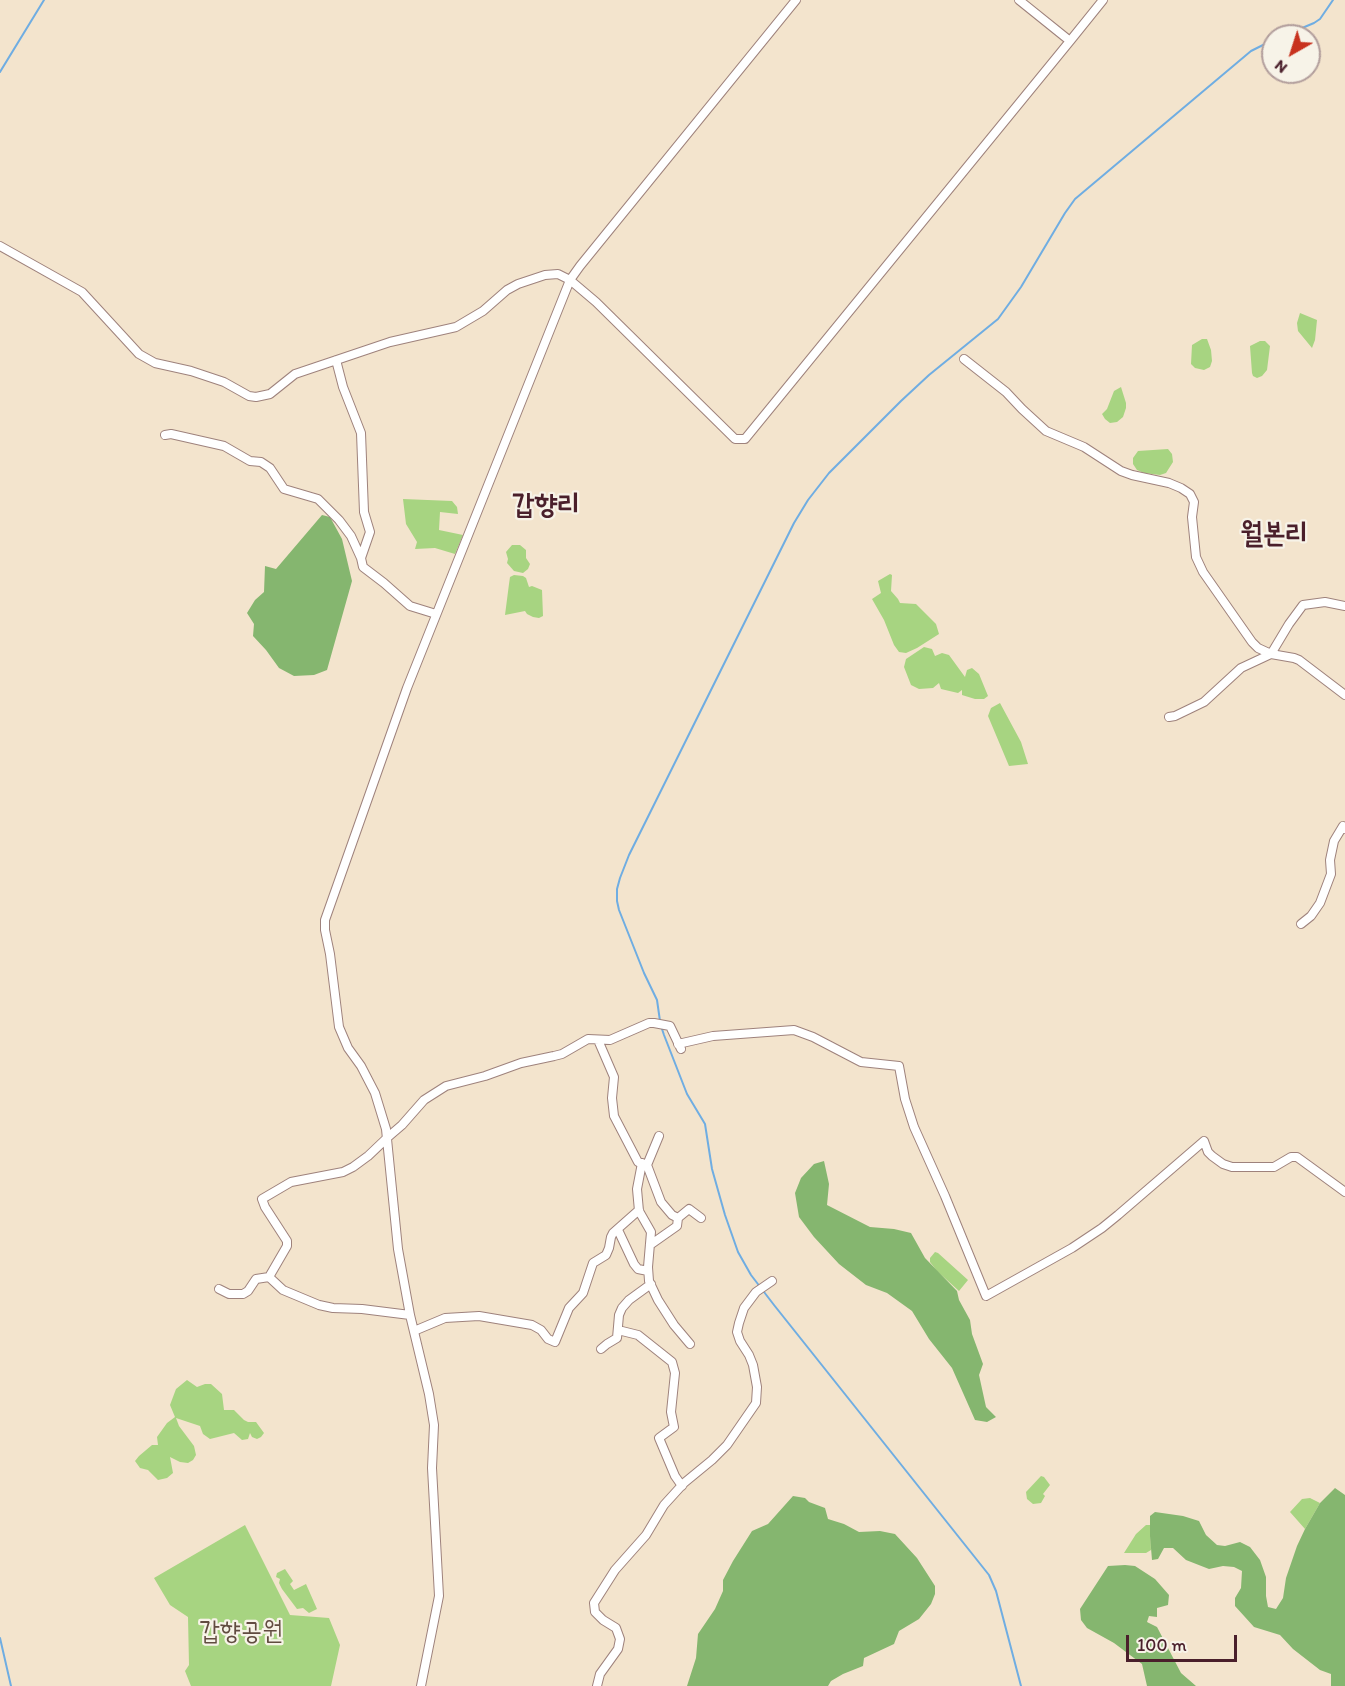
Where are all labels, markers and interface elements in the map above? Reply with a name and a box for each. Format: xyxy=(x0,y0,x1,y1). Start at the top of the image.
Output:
north arrow xyxy=(1261,24,1321,84)
text: N xyxy=(1270,56,1291,78)
district label: 갑향리 xyxy=(512,489,580,523)
district label: 월본리 xyxy=(1240,518,1308,552)
park label: 갑향공원 xyxy=(199,1616,283,1648)
scale bar xyxy=(1129,1623,1240,1661)
text: 100 m xyxy=(1137,1634,1187,1656)

